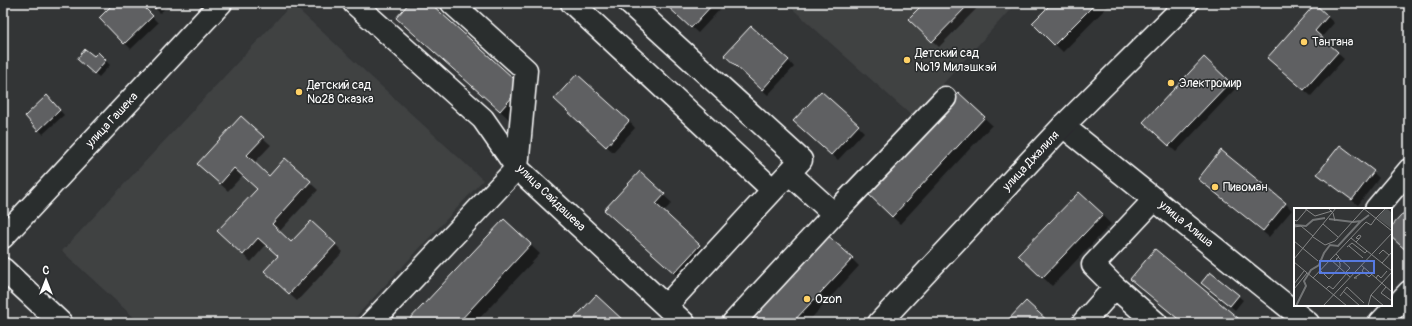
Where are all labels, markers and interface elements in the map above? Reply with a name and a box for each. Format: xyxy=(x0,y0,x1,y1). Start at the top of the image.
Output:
place label: Тантана xyxy=(1312,35,1354,50)
marker: Тантана xyxy=(1299,37,1309,47)
place label: Детский сад №19 Милэшкэй xyxy=(914,46,997,75)
marker: Детский сад №19 Милэшкэй xyxy=(902,55,912,65)
place label: Электромир xyxy=(1179,76,1242,91)
place label: Детский сад №28 Сказка xyxy=(306,78,374,107)
marker: Электромир xyxy=(1166,78,1176,88)
marker: Детский сад №28 Сказка xyxy=(294,87,304,97)
street label: улица Гашека xyxy=(82,89,142,151)
street label: улица Джалиля xyxy=(999,128,1063,195)
street label: улица Сайдашева xyxy=(513,161,589,235)
place label: Пивоман xyxy=(1223,180,1267,195)
marker: Пивоман xyxy=(1210,182,1220,192)
street label: улица Алиша xyxy=(1155,197,1217,251)
inset map xyxy=(1294,208,1392,306)
north arrow xyxy=(26,260,66,300)
text: С xyxy=(43,264,50,277)
place label: Ozon xyxy=(815,292,842,307)
marker: Ozon xyxy=(802,294,812,304)

